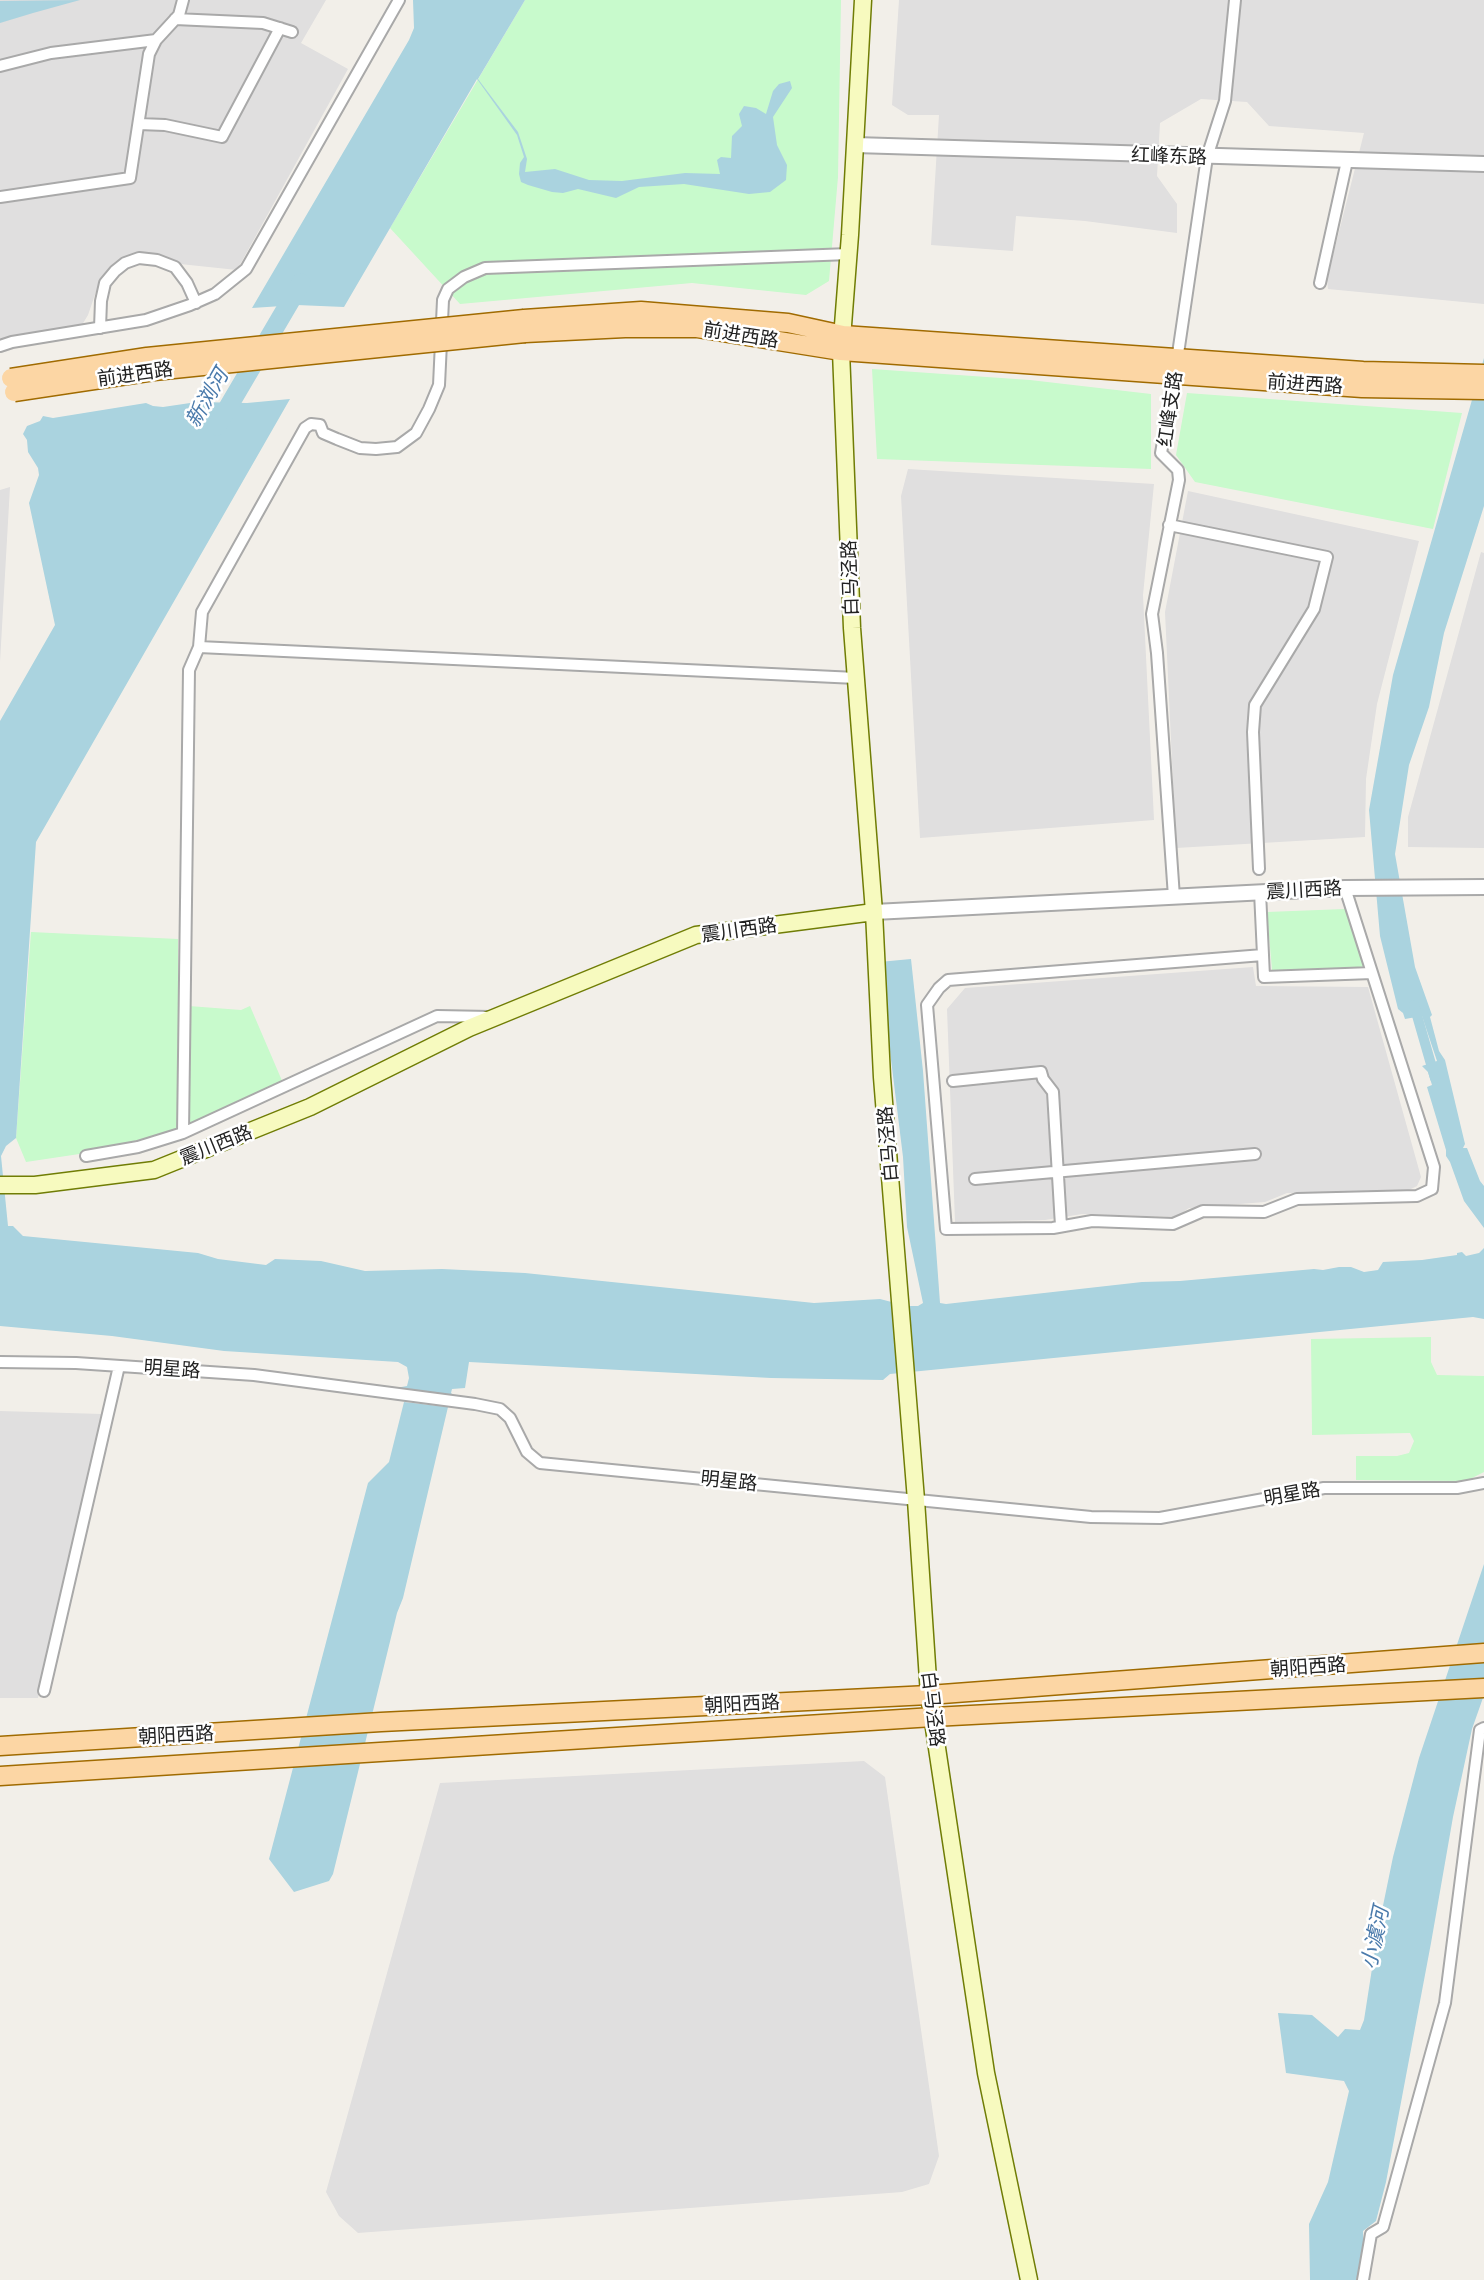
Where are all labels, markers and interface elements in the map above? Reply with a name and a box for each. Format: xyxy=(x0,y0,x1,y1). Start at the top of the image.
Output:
street label: 红峰东路 xyxy=(1131,143,1207,169)
street label: 前进西路 xyxy=(702,318,780,352)
street label: 前进西路 xyxy=(96,357,174,391)
water label: 新浏河 xyxy=(180,364,234,432)
street label: 红峰支路 xyxy=(1153,370,1187,448)
street label: 前进西路 xyxy=(1266,370,1344,398)
street label: 白马泾路 xyxy=(837,540,863,616)
street label: 震川西路 xyxy=(1265,877,1343,903)
street label: 震川西路 xyxy=(700,913,778,947)
street label: 白马泾路 xyxy=(873,1105,903,1183)
street label: 震川西路 xyxy=(176,1120,256,1170)
street label: 明星路 xyxy=(143,1356,201,1382)
street label: 明星路 xyxy=(699,1467,759,1495)
street label: 明星路 xyxy=(1262,1478,1322,1510)
street label: 朝阳西路 xyxy=(1269,1653,1347,1681)
street label: 白马泾路 xyxy=(917,1670,949,1748)
street label: 朝阳西路 xyxy=(703,1691,781,1717)
street label: 朝阳西路 xyxy=(137,1722,215,1748)
water label: 小澞河 xyxy=(1356,1905,1394,1971)

